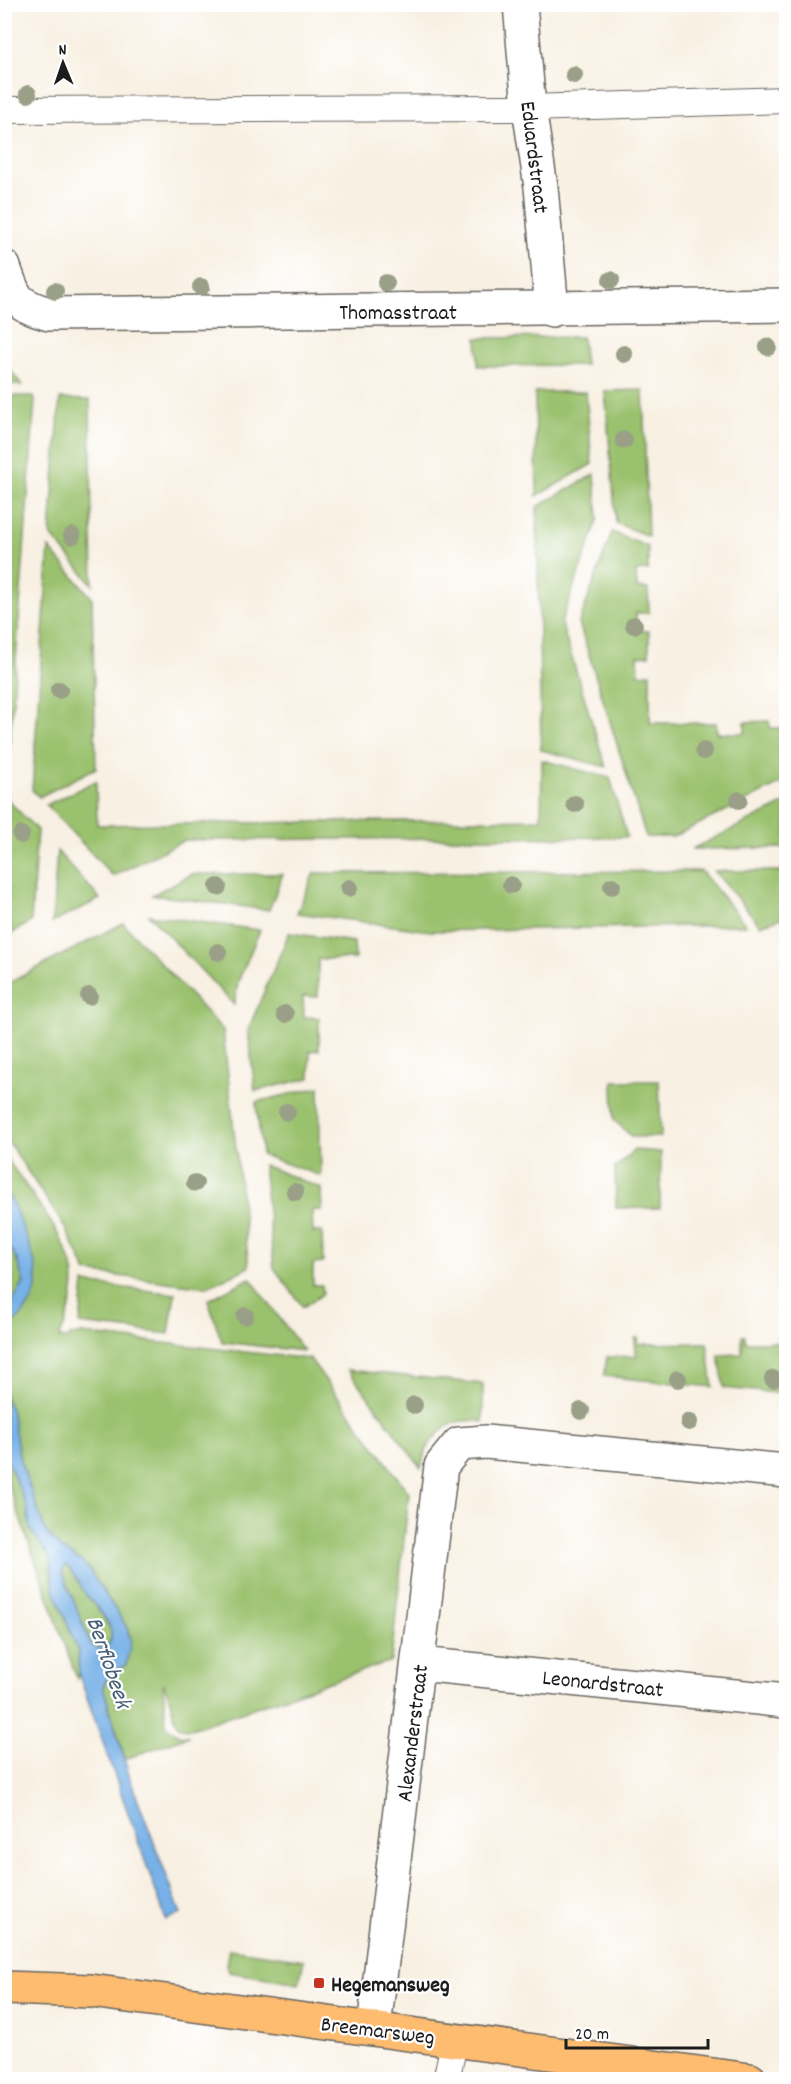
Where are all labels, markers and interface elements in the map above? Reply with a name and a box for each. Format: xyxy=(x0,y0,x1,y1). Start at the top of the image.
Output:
north arrow xyxy=(33,33,93,93)
text: N xyxy=(58,39,67,62)
street label: Eduardstraat xyxy=(510,100,555,215)
street label: Thomasstraat xyxy=(339,299,457,330)
water label: Berflobeek xyxy=(76,1613,139,1715)
street label: Alexanderstraat xyxy=(391,1663,438,1804)
street label: Leonardstraat xyxy=(540,1664,665,1707)
place label: Hegemansweg xyxy=(331,1971,450,2002)
marker: Hegemansweg xyxy=(312,1976,326,1990)
street label: Breemarsweg xyxy=(319,2010,436,2055)
scale bar xyxy=(566,2012,708,2050)
text: 20 m xyxy=(575,2023,609,2048)

